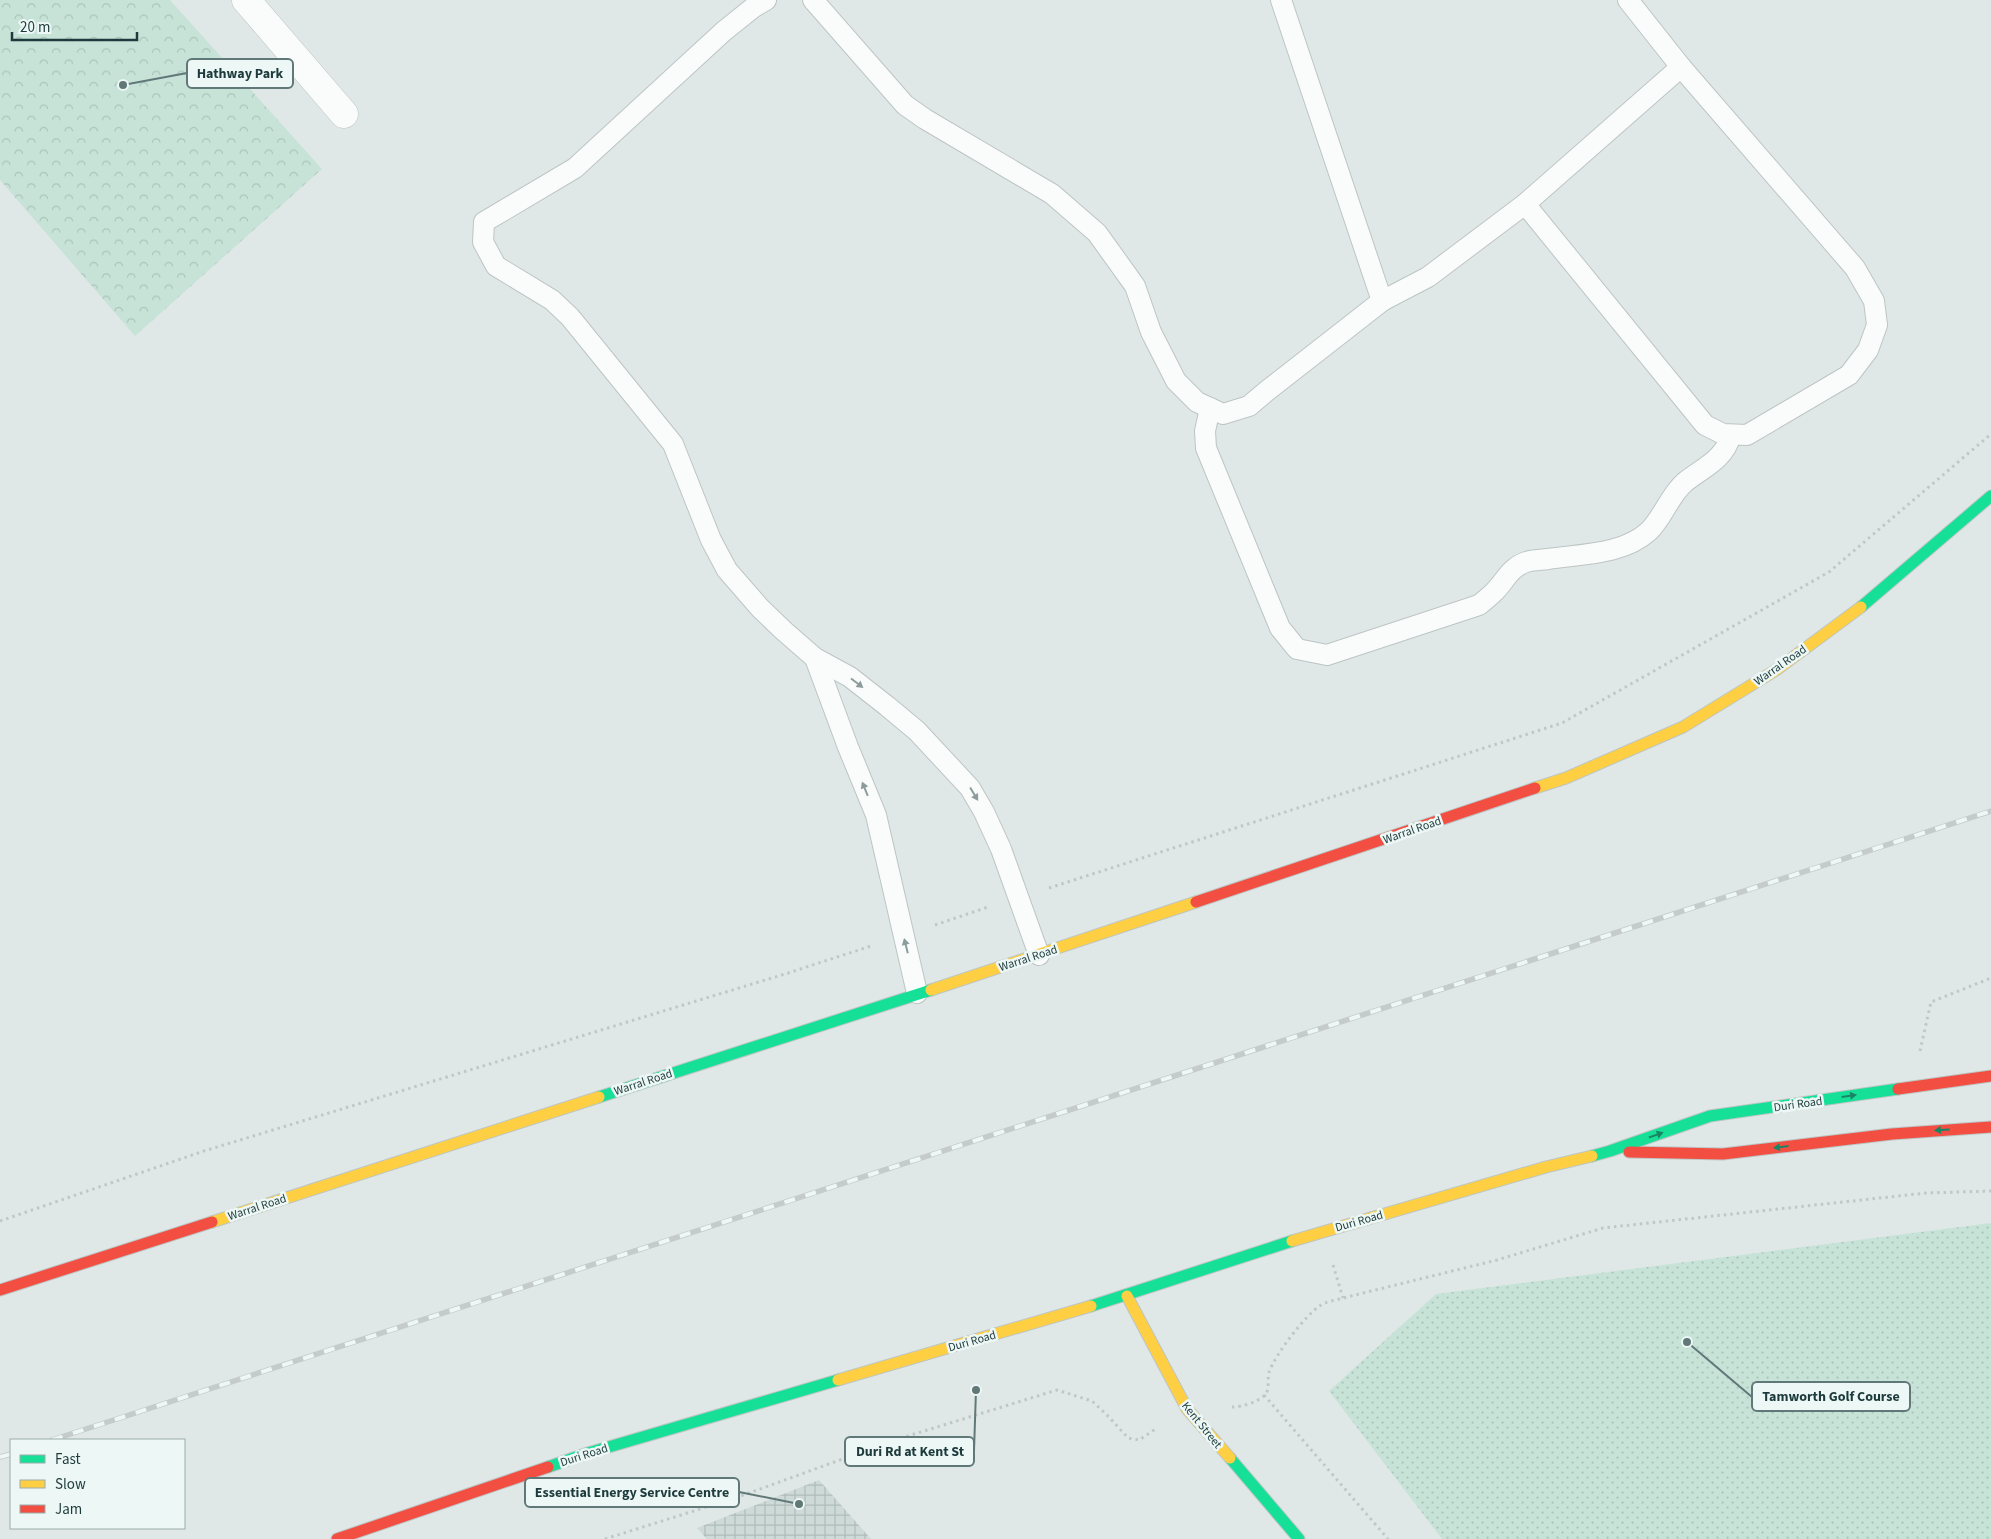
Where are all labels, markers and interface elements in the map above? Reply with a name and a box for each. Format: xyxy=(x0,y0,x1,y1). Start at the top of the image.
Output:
scale bar xyxy=(12,10,138,42)
text: 20 m xyxy=(20,17,50,38)
callout: Hathway Park xyxy=(187,59,293,88)
text: Hathway Park xyxy=(197,64,284,84)
street label: Warral Road xyxy=(1751,641,1810,690)
one-way arrow xyxy=(850,677,863,688)
one-way arrow xyxy=(861,781,869,796)
one-way arrow xyxy=(969,788,978,801)
street label: Warral Road xyxy=(1381,813,1444,848)
one-way arrow xyxy=(902,938,910,953)
street label: Warral Road xyxy=(997,941,1060,976)
street label: Warral Road xyxy=(612,1065,675,1100)
one-way arrow xyxy=(1842,1092,1858,1100)
street label: Duri Road xyxy=(1773,1093,1824,1116)
one-way arrow xyxy=(1934,1127,1950,1135)
one-way arrow xyxy=(1649,1131,1664,1138)
one-way arrow xyxy=(1772,1143,1788,1151)
street label: Warral Road xyxy=(226,1190,289,1225)
street label: Duri Road xyxy=(1333,1207,1385,1236)
street label: Duri Road xyxy=(946,1327,998,1356)
callout: Tamworth Golf Course xyxy=(1752,1382,1910,1411)
text: Tamworth Golf Course xyxy=(1762,1387,1900,1407)
street label: Kent Street xyxy=(1177,1398,1226,1452)
callout: Duri Rd at Kent St xyxy=(845,1437,974,1466)
legend xyxy=(10,1439,185,1529)
street label: Duri Road xyxy=(558,1440,610,1471)
text: Duri Rd at Kent St xyxy=(856,1442,965,1462)
text: Fast xyxy=(55,1449,81,1470)
text: Slow xyxy=(55,1474,86,1495)
callout: Essential Energy Service Centre xyxy=(525,1478,739,1507)
text: Essential Energy Service Centre xyxy=(535,1483,729,1503)
text: Jam xyxy=(55,1499,82,1520)

